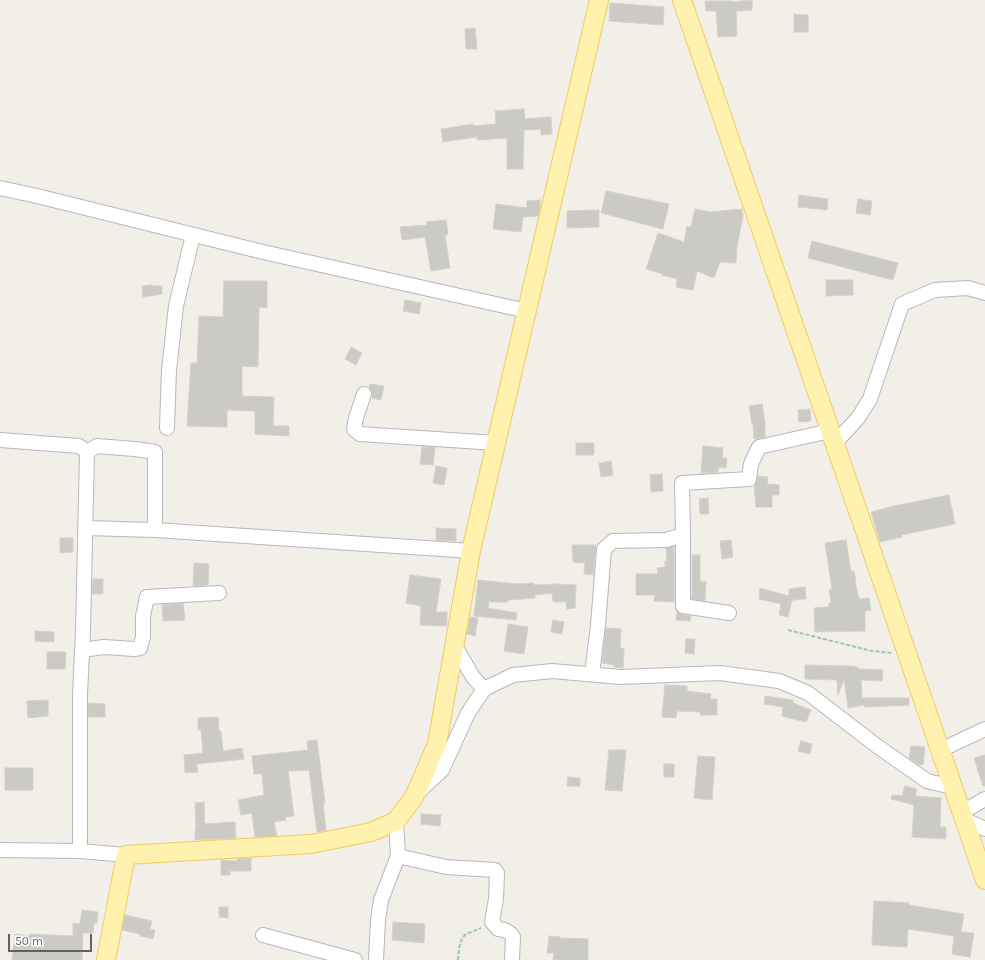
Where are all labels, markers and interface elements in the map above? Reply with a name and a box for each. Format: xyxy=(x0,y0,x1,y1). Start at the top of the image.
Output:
scale bar xyxy=(10,926,94,952)
text: 50 m xyxy=(15,934,43,948)

